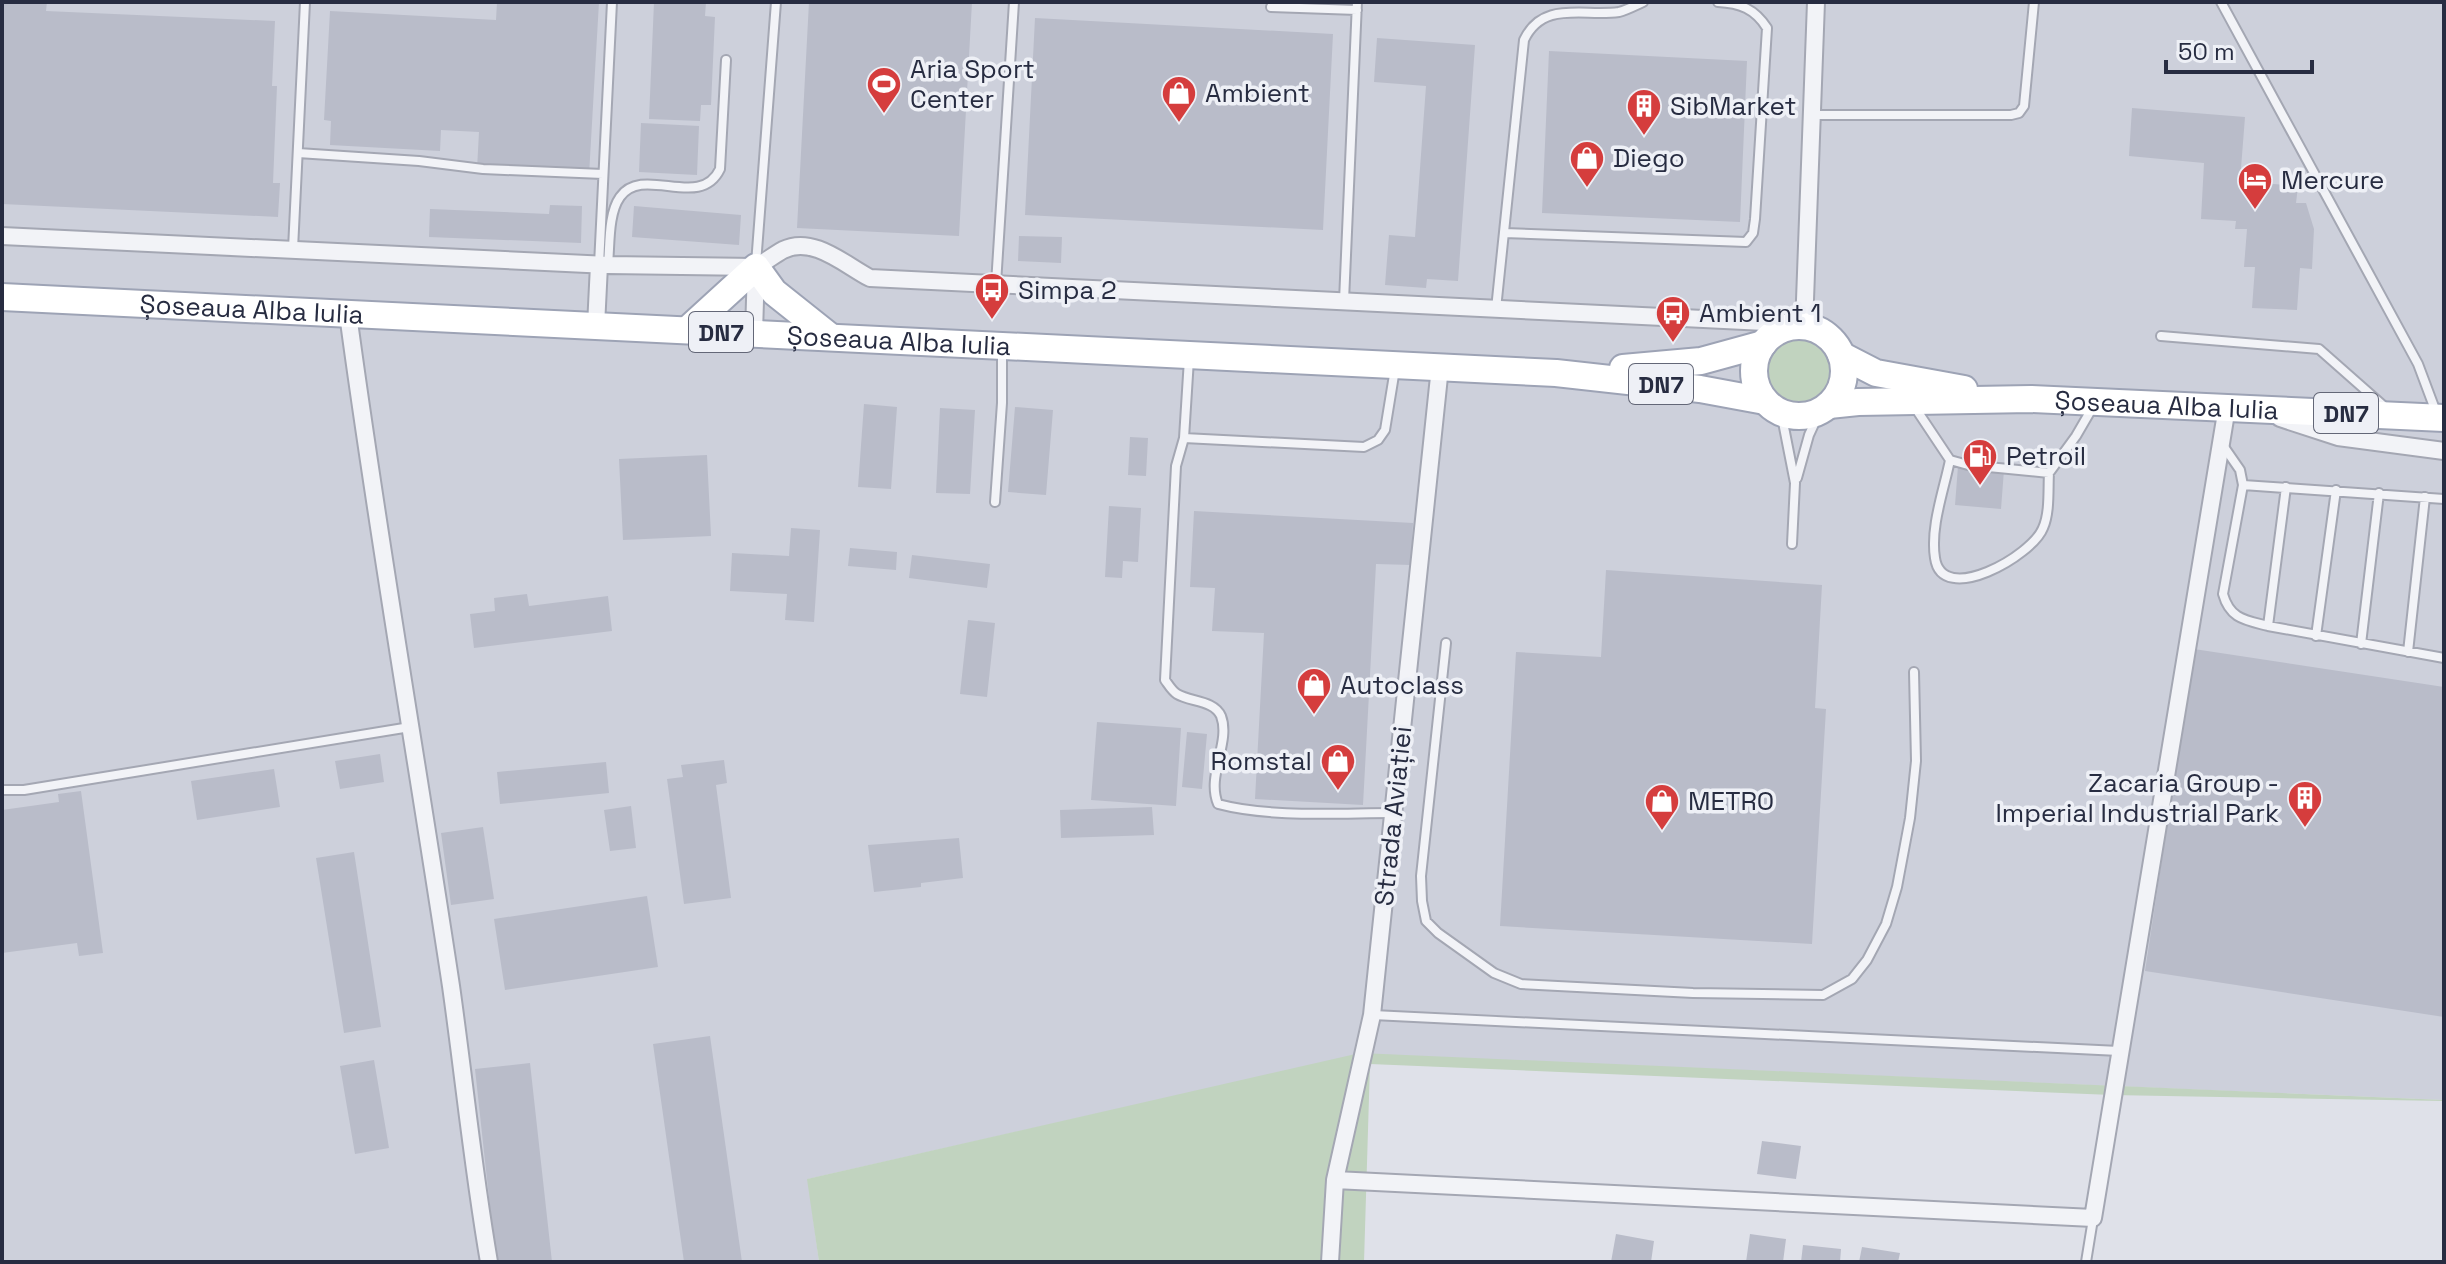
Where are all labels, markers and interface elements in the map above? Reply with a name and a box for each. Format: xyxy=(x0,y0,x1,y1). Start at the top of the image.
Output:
scale bar xyxy=(2166,24,2312,74)
text: 50 m xyxy=(2178,36,2235,67)
place label: Aria Sport Center xyxy=(910,52,1035,116)
sports icon: Aria Sport Center xyxy=(865,65,903,115)
shop icon: Ambient xyxy=(1160,74,1198,124)
place label: Ambient xyxy=(1205,76,1310,110)
building icon: SibMarket xyxy=(1625,87,1663,137)
place label: SibMarket xyxy=(1670,89,1796,123)
shop icon: Diego xyxy=(1568,139,1606,189)
place label: Diego xyxy=(1613,141,1685,175)
hotel icon: Mercure xyxy=(2236,161,2274,211)
place label: Mercure xyxy=(2281,163,2384,197)
bus stop icon: Simpa 2 xyxy=(973,271,1011,321)
place label: Simpa 2 xyxy=(1018,273,1117,307)
street label: Șoseaua Alba Iulia xyxy=(139,287,365,332)
bus stop icon: Ambient 1 xyxy=(1654,294,1692,344)
place label: Ambient 1 xyxy=(1699,296,1821,330)
road number: DN7 xyxy=(689,312,753,352)
street label: Șoseaua Alba Iulia xyxy=(786,318,1012,363)
road number: DN7 xyxy=(1629,364,1693,404)
street label: Șoseaua Alba Iulia xyxy=(2054,383,2279,427)
road number: DN7 xyxy=(2314,393,2378,433)
fuel station icon: Petroil xyxy=(1961,437,1999,487)
place label: Petroil xyxy=(2006,439,2086,473)
shop icon: Autoclass xyxy=(1295,666,1333,716)
place label: Autoclass xyxy=(1340,668,1464,702)
street label: Strada Aviației xyxy=(1367,725,1419,907)
shop icon: Romstal xyxy=(1319,742,1357,792)
place label: Romstal xyxy=(1211,744,1312,778)
place label: Zacaria Group - Imperial Industrial Park xyxy=(1995,766,2279,830)
building icon: Zacaria Group - Imperial Industrial Park xyxy=(2286,779,2324,829)
shop icon: METRO xyxy=(1643,782,1681,832)
place label: METRO xyxy=(1688,784,1774,818)

